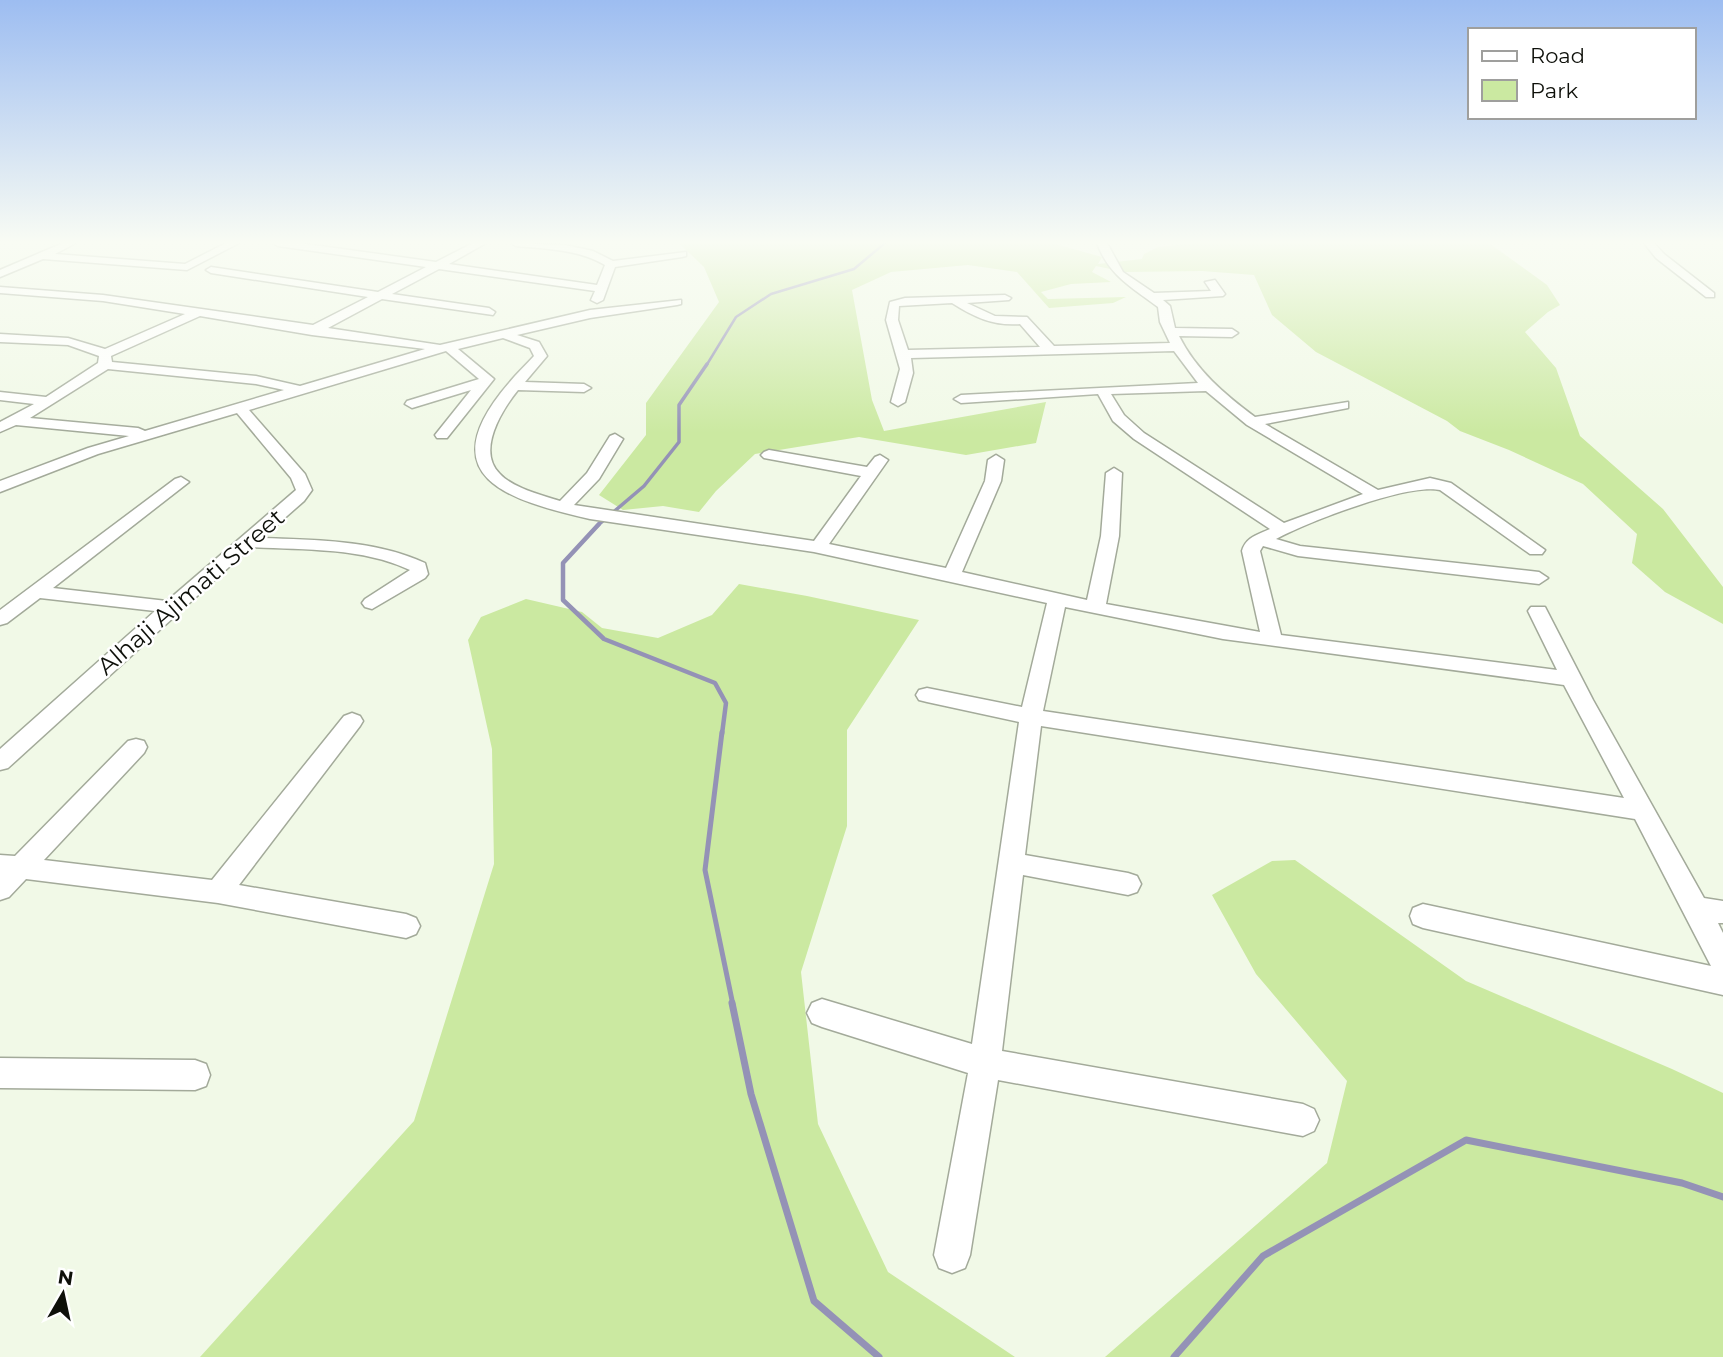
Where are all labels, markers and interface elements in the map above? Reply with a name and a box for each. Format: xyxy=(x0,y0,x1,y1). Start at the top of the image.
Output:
legend xyxy=(1468,28,1695,119)
text: Road xyxy=(1530,43,1585,68)
text: Park xyxy=(1530,78,1578,103)
street label: Alhaji Ajimati Street xyxy=(91,502,290,681)
north arrow xyxy=(28,1259,98,1329)
text: N xyxy=(56,1265,75,1290)

